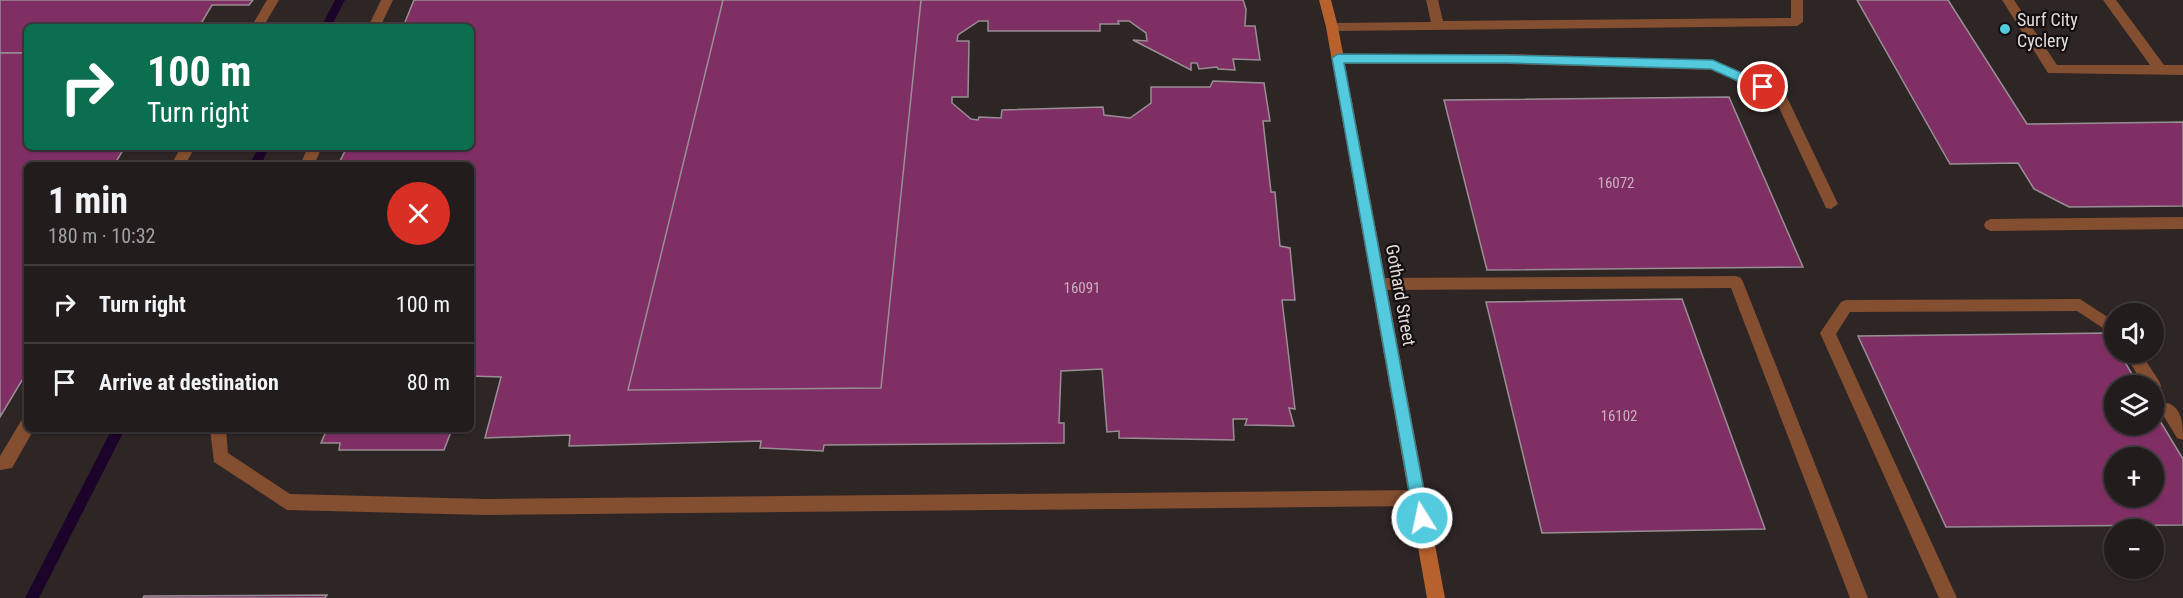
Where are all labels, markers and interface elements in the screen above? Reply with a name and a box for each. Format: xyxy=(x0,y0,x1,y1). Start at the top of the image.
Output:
place label: Surf City Cyclery xyxy=(2017,9,2078,51)
marker: Surf City Cyclery xyxy=(1998,22,2012,36)
text: 100 m xyxy=(147,47,252,96)
icon: right xyxy=(48,48,126,126)
pin xyxy=(1737,61,1788,112)
icon: arrive xyxy=(1746,70,1779,103)
text: Turn right xyxy=(147,97,249,129)
house number: 16072 xyxy=(1597,174,1635,192)
text: 1 min xyxy=(48,180,128,222)
button: close xyxy=(387,182,450,245)
text: 180 m · 10:32 xyxy=(48,224,155,248)
street label: Gothard Street xyxy=(1382,243,1420,347)
house number: 16091 xyxy=(1063,279,1101,297)
icon: right xyxy=(48,288,81,321)
text: Turn right xyxy=(99,292,186,317)
text: 100 m xyxy=(396,292,450,317)
map controls xyxy=(2104,303,2164,579)
button: sound xyxy=(2104,303,2164,363)
icon: arrive xyxy=(48,366,81,399)
text: Arrive at destination xyxy=(99,370,279,395)
text: 80 m xyxy=(407,370,450,395)
button: layers xyxy=(2104,375,2164,435)
house number: 16102 xyxy=(1600,407,1638,425)
button: + xyxy=(2104,447,2164,507)
position arrow xyxy=(1390,486,1454,550)
button: − xyxy=(2104,519,2164,579)

